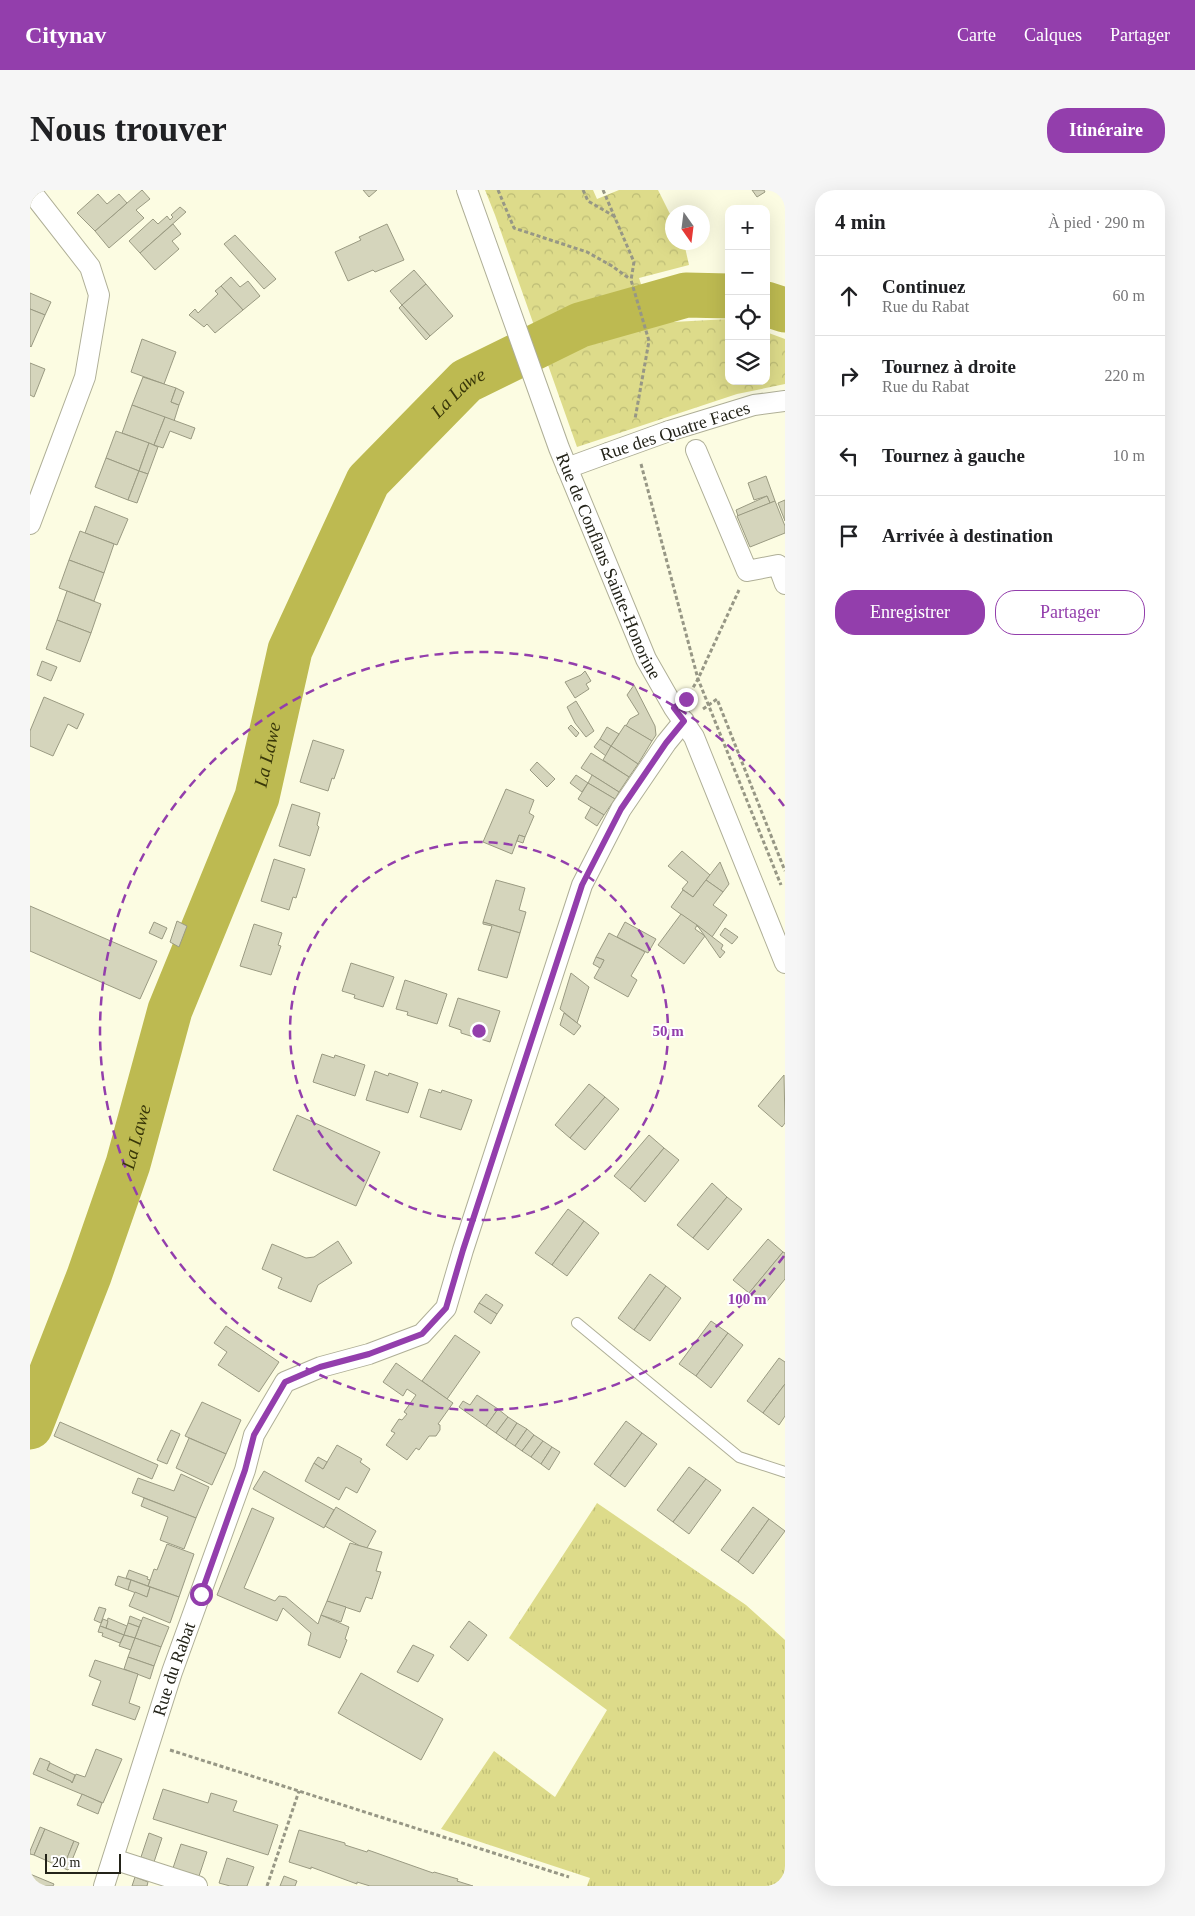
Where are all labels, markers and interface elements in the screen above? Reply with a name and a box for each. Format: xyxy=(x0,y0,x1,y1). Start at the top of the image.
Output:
text: Citynav xyxy=(25,22,106,48)
text: Carte xyxy=(957,25,996,45)
text: Calques xyxy=(1024,25,1082,45)
text: Partager xyxy=(1110,25,1170,45)
button: Itinéraire xyxy=(1047,108,1165,153)
text: Nous trouver xyxy=(30,110,227,149)
north arrow xyxy=(665,205,710,250)
map controls xyxy=(725,205,770,385)
button: + xyxy=(725,205,770,250)
text: 4 min xyxy=(835,210,886,234)
text: À pied · 290 m xyxy=(1048,214,1145,231)
button: − xyxy=(725,250,770,295)
text: Continuez xyxy=(882,276,965,297)
icon: ahead xyxy=(835,282,863,310)
text: 60 m xyxy=(1113,287,1145,304)
button: locate xyxy=(725,295,770,340)
text: Rue du Rabat xyxy=(882,298,969,315)
button: layers xyxy=(725,340,770,385)
text: Tournez à droite xyxy=(882,356,1016,377)
icon: right xyxy=(835,362,863,390)
water label: La Lawe xyxy=(425,363,488,422)
text: 220 m xyxy=(1105,367,1145,384)
text: Rue du Rabat xyxy=(882,378,969,395)
street label: Rue des Quatre Faces xyxy=(598,397,752,465)
icon: left xyxy=(835,442,863,470)
text: Tournez à gauche xyxy=(882,445,1025,466)
text: 10 m xyxy=(1113,447,1145,464)
street label: Rue de Conflans Sainte-Honorine xyxy=(552,450,665,683)
icon: arrive xyxy=(835,522,863,550)
text: Arrivée à destination xyxy=(882,525,1053,546)
button: Enregistrer xyxy=(835,590,985,635)
button: Partager xyxy=(995,590,1145,635)
route end xyxy=(675,688,698,711)
water label: La Lawe xyxy=(249,720,284,790)
centre of rings xyxy=(470,1022,488,1040)
text: 50 m xyxy=(652,1023,684,1039)
water label: La Lawe xyxy=(116,1102,154,1172)
text: 100 m xyxy=(728,1291,767,1307)
route start xyxy=(190,1583,213,1606)
street label: Rue du Rabat xyxy=(149,1619,199,1718)
scale bar xyxy=(45,1851,121,1874)
text: 20 m xyxy=(52,1855,80,1870)

